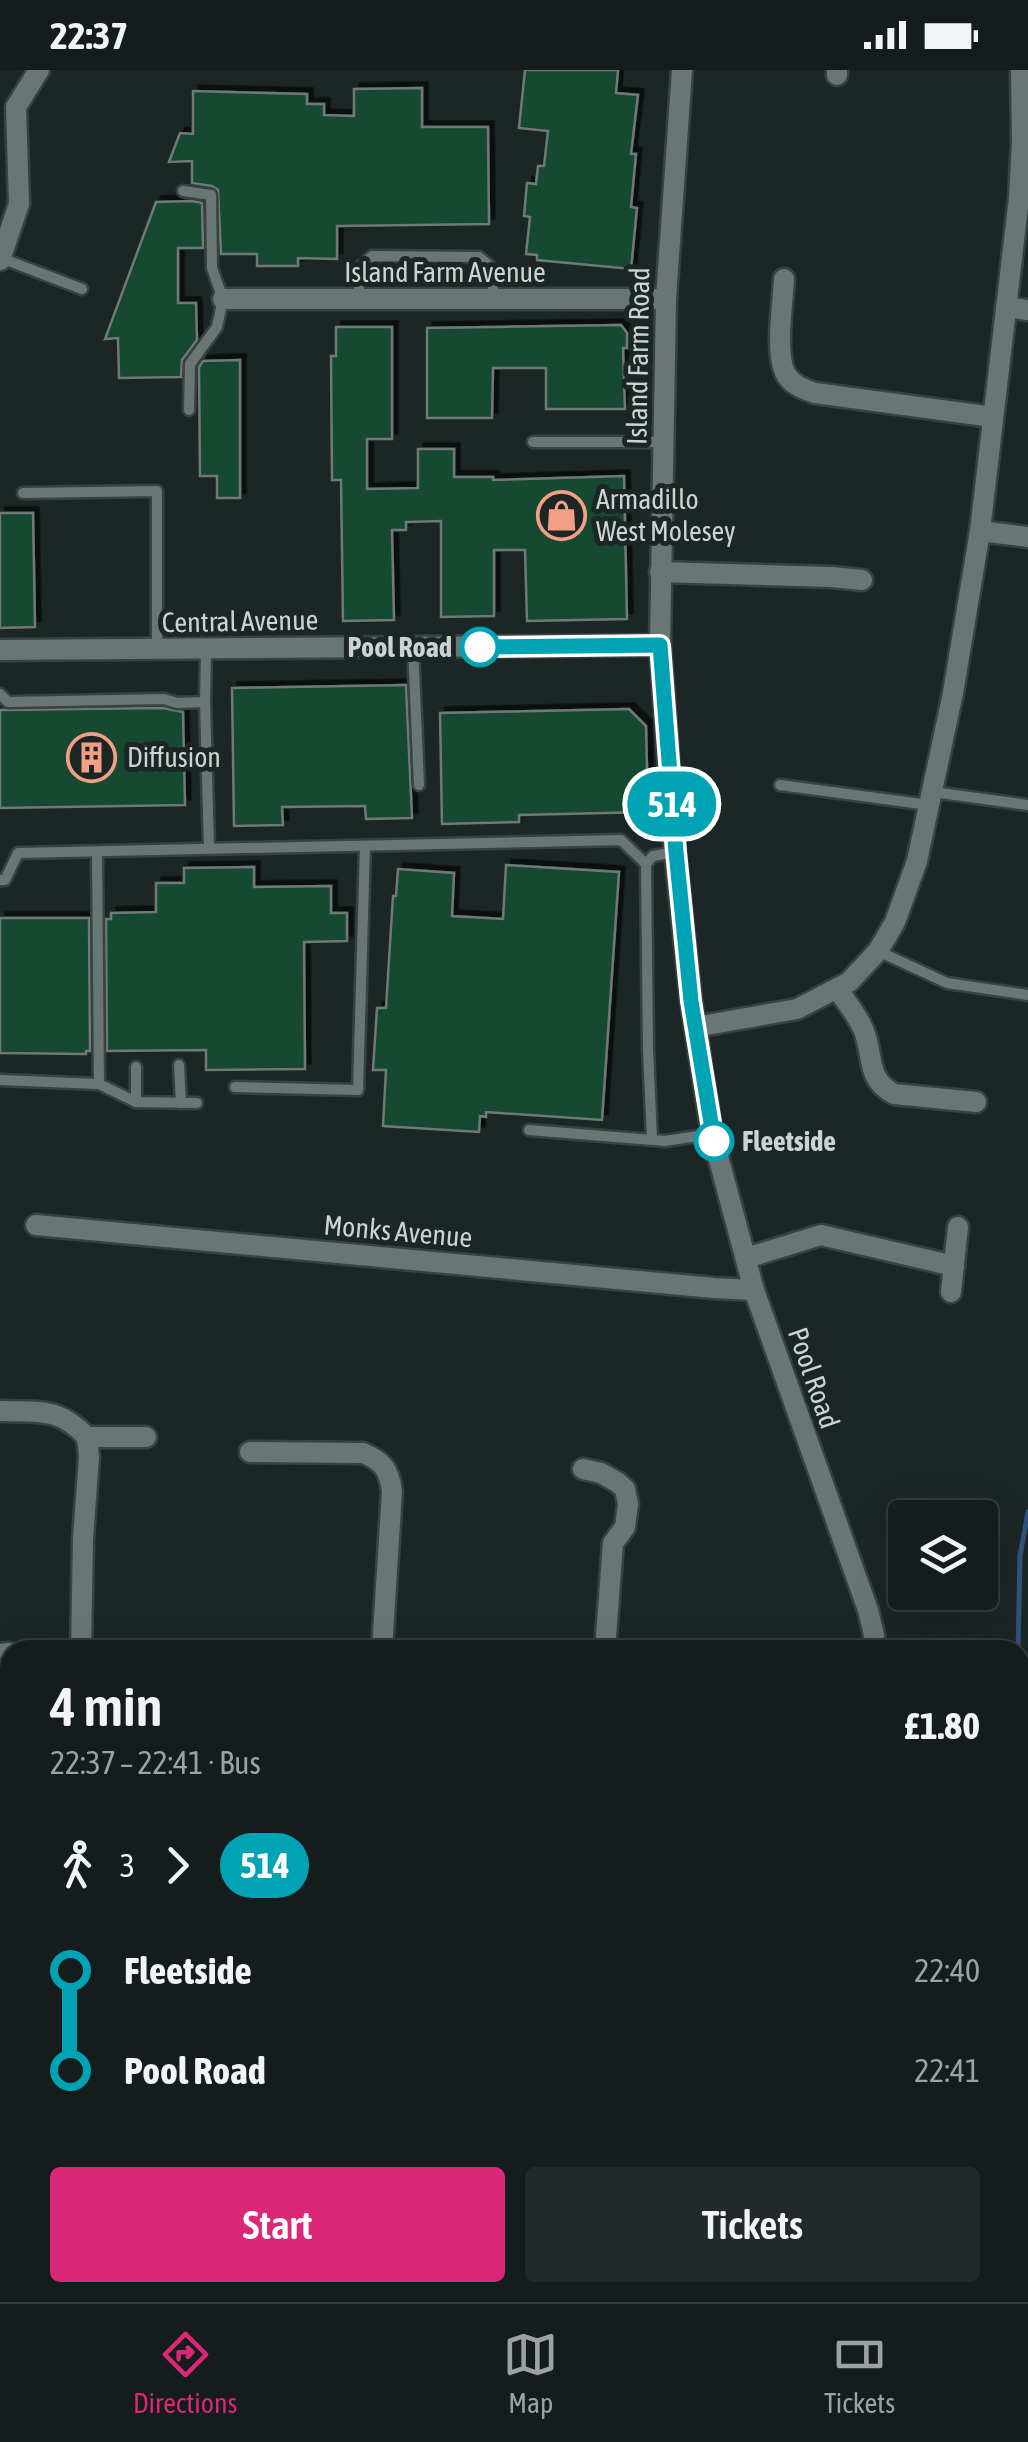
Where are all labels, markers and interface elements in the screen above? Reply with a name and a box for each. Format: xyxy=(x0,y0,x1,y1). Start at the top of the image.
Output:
text: 22:37 xyxy=(50,14,128,57)
street label: Island Farm Avenue xyxy=(344,256,546,288)
street label: Island Farm Road xyxy=(620,267,656,445)
place label: Armadillo West Molesey xyxy=(596,483,736,547)
shop icon: Armadillo West Molesey xyxy=(535,489,587,541)
street label: Central Avenue xyxy=(162,604,318,638)
marker: Pool Road xyxy=(461,628,499,666)
place label: Pool Road xyxy=(348,631,452,663)
building icon: Diffusion xyxy=(66,731,118,783)
place label: Diffusion xyxy=(127,741,221,773)
line badge: 514 xyxy=(614,772,730,836)
text: 514 xyxy=(647,784,697,824)
marker: Fleetside xyxy=(695,1122,733,1160)
place label: Fleetside xyxy=(742,1125,836,1157)
street label: Monks Avenue xyxy=(322,1209,474,1253)
street label: Pool Road xyxy=(782,1323,846,1433)
map controls xyxy=(888,1500,998,1610)
button: layers xyxy=(888,1500,998,1610)
text: 4 min xyxy=(50,1675,162,1738)
text: £1.80 xyxy=(904,1704,980,1747)
text: 22:37 – 22:41 · Bus xyxy=(50,1744,261,1781)
icon: walk xyxy=(50,1838,105,1893)
icon: forward xyxy=(150,1838,205,1893)
text: 514 xyxy=(240,1845,289,1885)
text: 3 xyxy=(120,1847,135,1884)
text: Fleetside xyxy=(124,1949,252,1992)
text: 22:40 xyxy=(914,1952,980,1989)
text: Pool Road xyxy=(124,2049,266,2092)
text: 22:41 xyxy=(914,2052,980,2089)
button: Start xyxy=(50,2167,505,2282)
button: Tickets xyxy=(525,2167,980,2282)
tab: Directions xyxy=(133,2327,237,2419)
tab: Map xyxy=(503,2327,558,2419)
tab: Tickets xyxy=(824,2327,895,2419)

